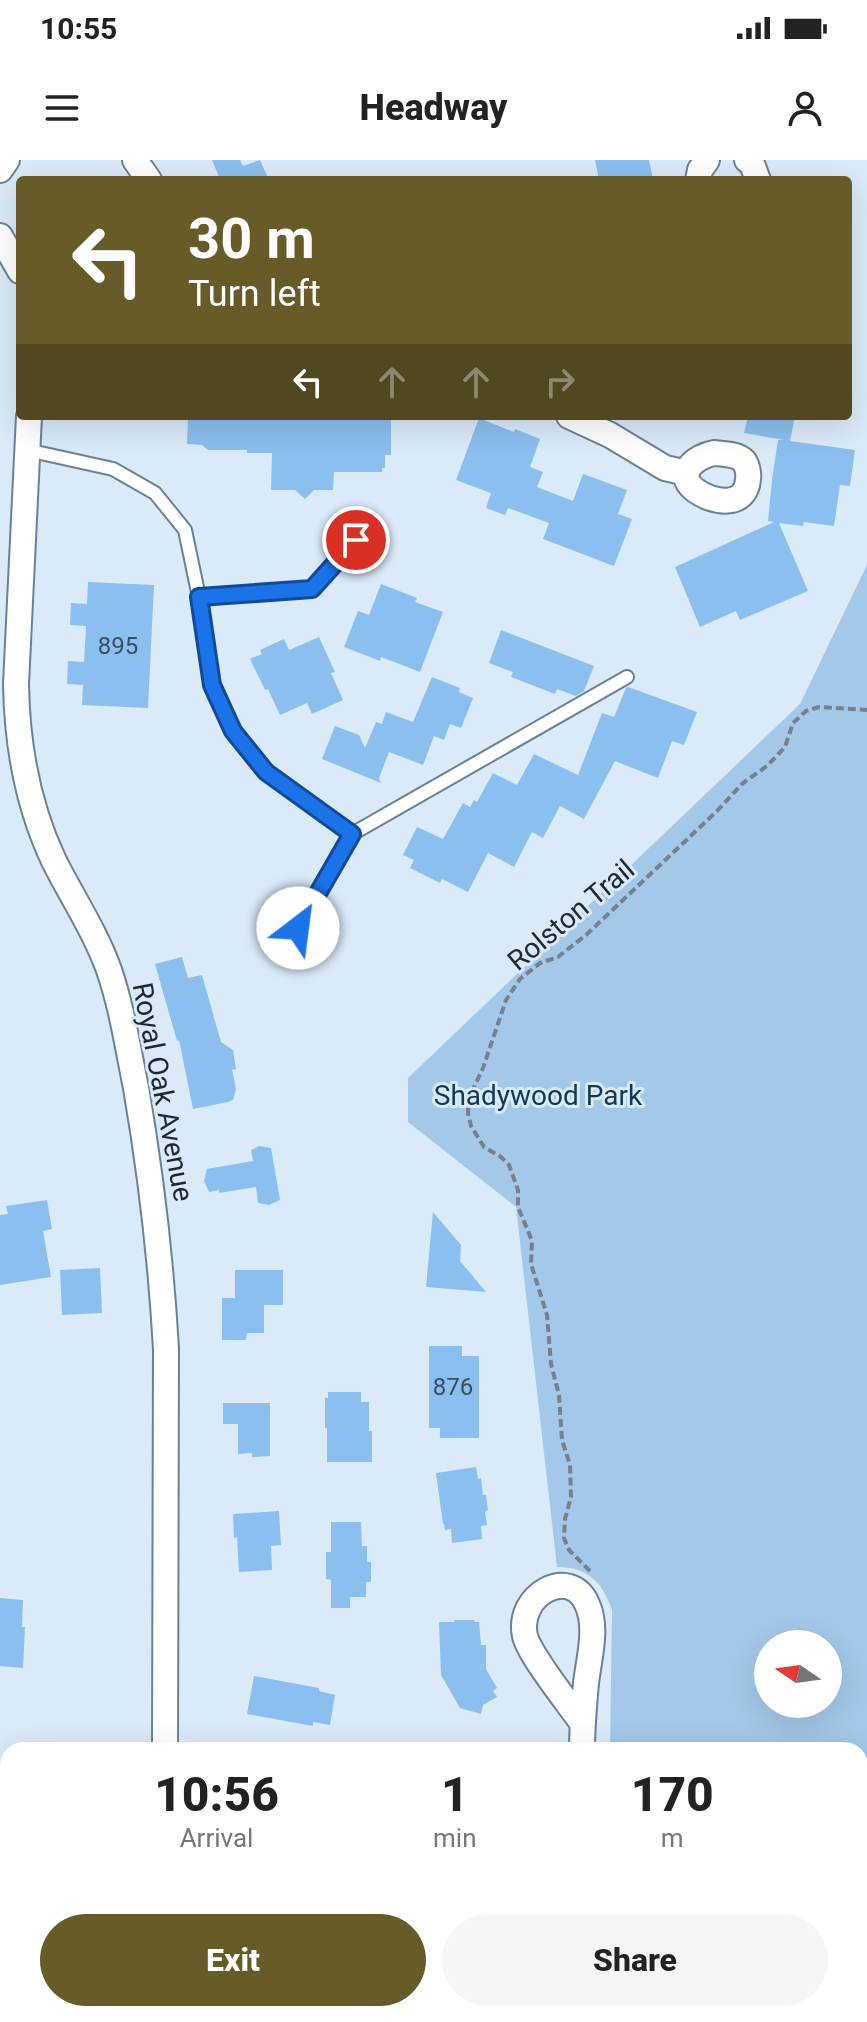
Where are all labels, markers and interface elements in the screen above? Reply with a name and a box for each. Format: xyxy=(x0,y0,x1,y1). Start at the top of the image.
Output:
text: 10:55 xyxy=(40,11,117,46)
icon: menu xyxy=(40,86,84,130)
icon: person xyxy=(783,86,827,130)
text: Headway xyxy=(360,87,507,129)
text: 30 m xyxy=(188,206,315,272)
icon: left xyxy=(56,208,160,312)
text: Turn left xyxy=(188,273,321,315)
icon: left xyxy=(286,360,330,404)
icon: ahead xyxy=(370,360,414,404)
icon: ahead xyxy=(454,360,498,404)
icon: right xyxy=(538,360,582,404)
pin xyxy=(322,506,390,574)
icon: arrive xyxy=(334,518,378,562)
house number: 895 xyxy=(98,632,138,660)
street label: Rolston Trail xyxy=(501,853,641,977)
position arrow xyxy=(256,886,340,970)
street label: Royal Oak Avenue xyxy=(126,980,200,1204)
park label: Shadywood Park xyxy=(434,1079,643,1112)
house number: 876 xyxy=(433,1373,473,1401)
north arrow xyxy=(754,1630,842,1718)
map controls xyxy=(754,1630,842,1718)
text: 10:56 xyxy=(154,1766,279,1823)
text: 1 xyxy=(441,1766,469,1823)
text: 170 xyxy=(631,1766,714,1823)
text: Arrival xyxy=(180,1823,253,1853)
text: min xyxy=(433,1823,477,1853)
text: m xyxy=(661,1823,684,1853)
button: Exit xyxy=(40,1914,426,2006)
button: Share xyxy=(442,1914,828,2006)

